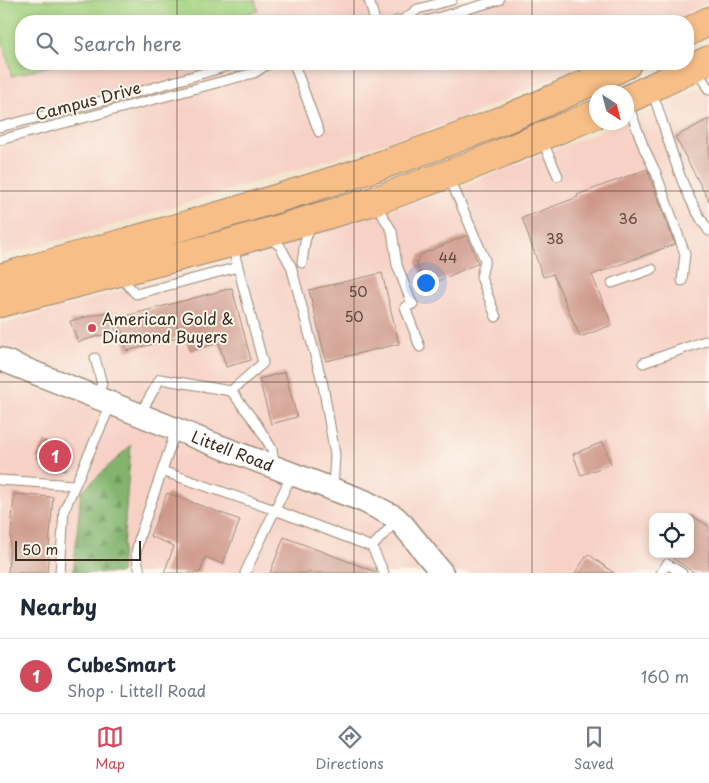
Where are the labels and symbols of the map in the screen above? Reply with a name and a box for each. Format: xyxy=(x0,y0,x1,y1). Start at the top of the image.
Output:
street label: Campus Drive xyxy=(32,74,143,126)
north arrow xyxy=(589,85,634,130)
house number: 36 xyxy=(618,208,638,229)
house number: 38 xyxy=(546,228,564,249)
house number: 44 xyxy=(439,247,457,268)
your location xyxy=(413,270,439,296)
house number: 50 xyxy=(348,281,368,302)
place label: American Gold & Diamond Buyers xyxy=(102,306,234,348)
house number: 50 xyxy=(344,306,364,327)
marker: American Gold & Diamond Buyers xyxy=(86,322,98,334)
street label: Littell Road xyxy=(188,424,277,477)
pin: 1 xyxy=(39,437,71,475)
scale bar xyxy=(15,538,141,561)

